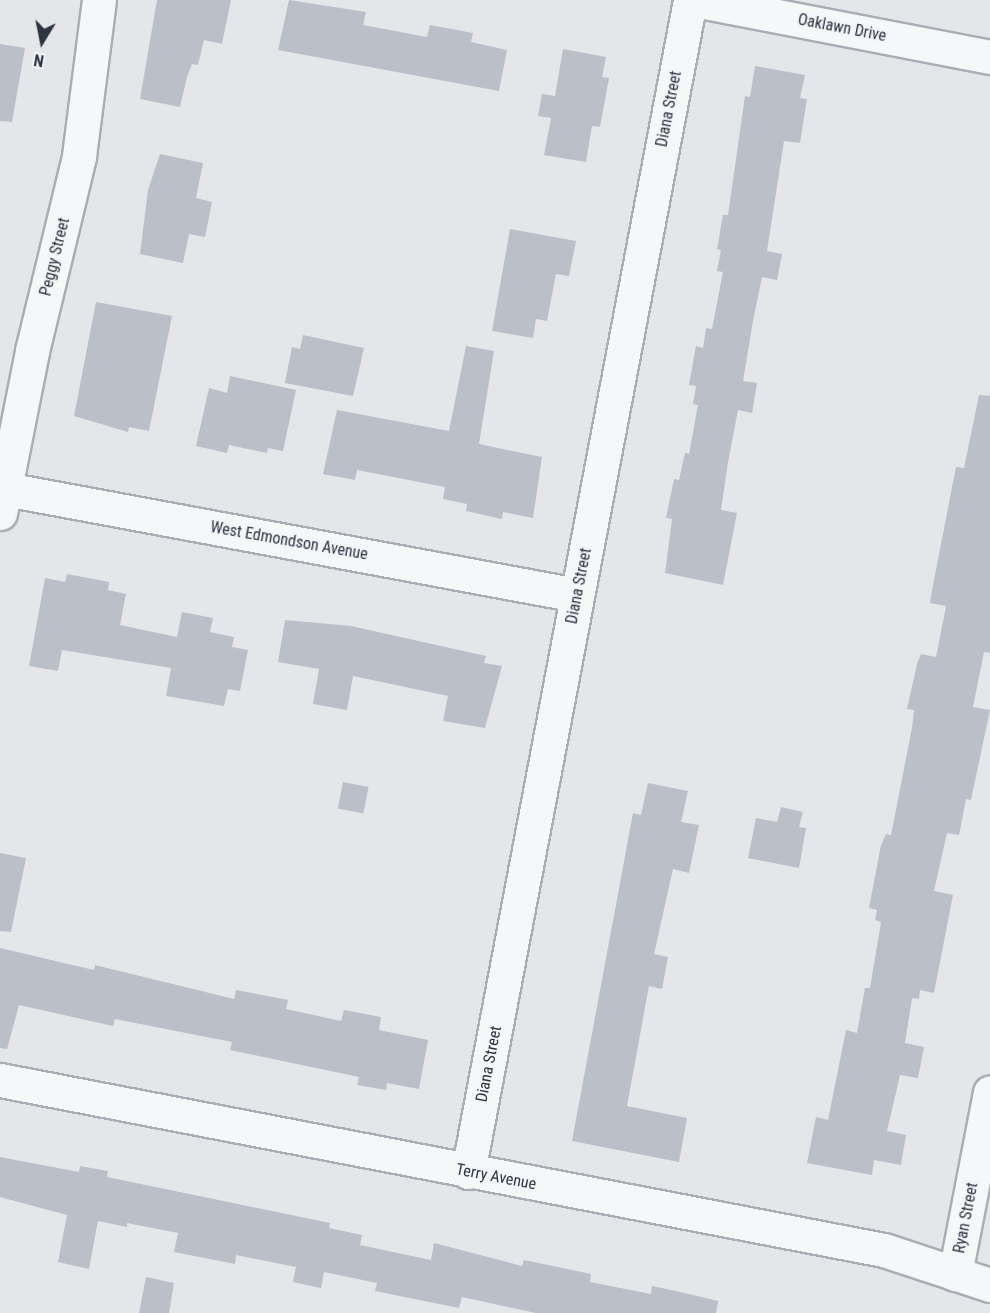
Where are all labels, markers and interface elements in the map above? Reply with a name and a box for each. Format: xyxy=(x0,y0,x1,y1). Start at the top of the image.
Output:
street label: Oaklawn Drive xyxy=(796,10,888,46)
north arrow xyxy=(12,12,72,72)
text: N xyxy=(32,50,45,70)
street label: Diana Street xyxy=(652,69,686,149)
street label: Peggy Street xyxy=(36,216,74,298)
street label: West Edmondson Avenue xyxy=(209,518,369,564)
street label: Diana Street xyxy=(562,546,596,626)
street label: Diana Street xyxy=(472,1024,506,1104)
street label: Terry Avenue xyxy=(454,1160,538,1194)
street label: Ryan Street xyxy=(950,1181,982,1255)

